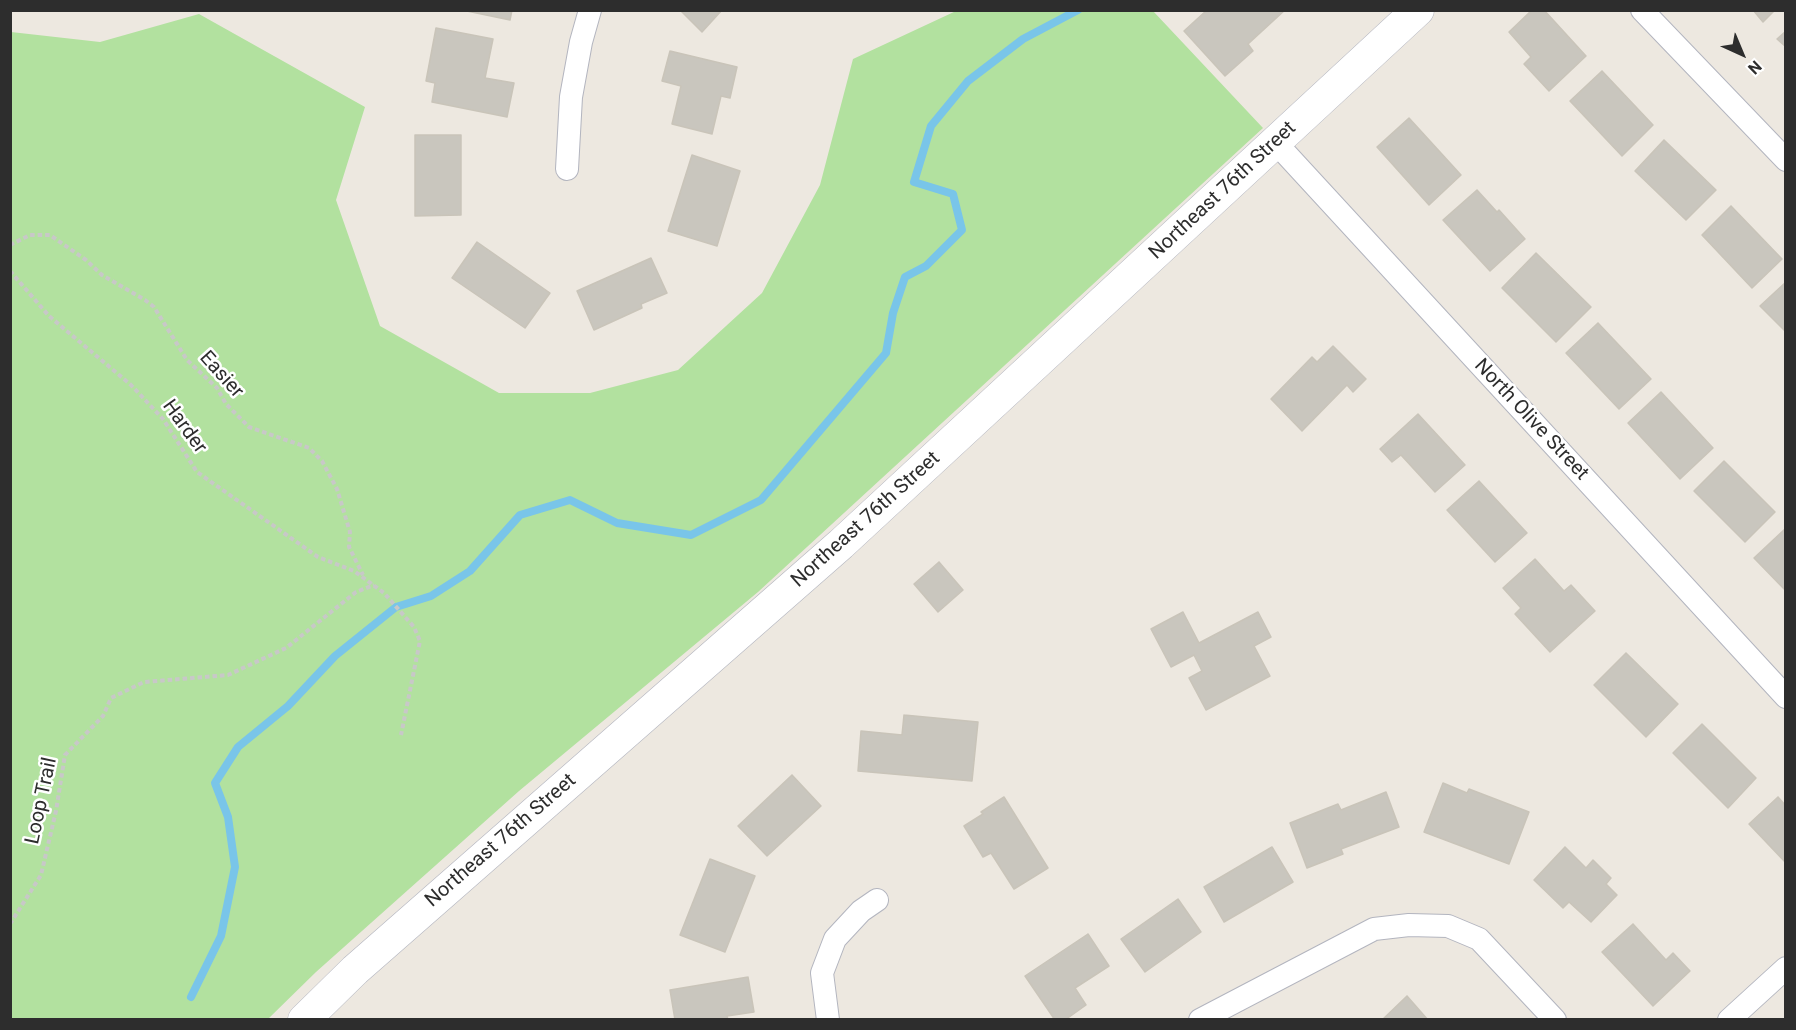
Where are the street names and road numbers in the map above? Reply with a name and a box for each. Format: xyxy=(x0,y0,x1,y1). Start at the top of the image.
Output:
street label: Northeast 76th Street xyxy=(1145,117,1301,265)
street label: Easier xyxy=(194,347,248,403)
street label: North Olive Street xyxy=(1469,354,1593,486)
street label: Harder xyxy=(157,396,211,458)
street label: Northeast 76th Street xyxy=(787,447,945,593)
street label: Loop Trail xyxy=(21,755,63,847)
street label: Northeast 76th Street xyxy=(421,769,581,913)

